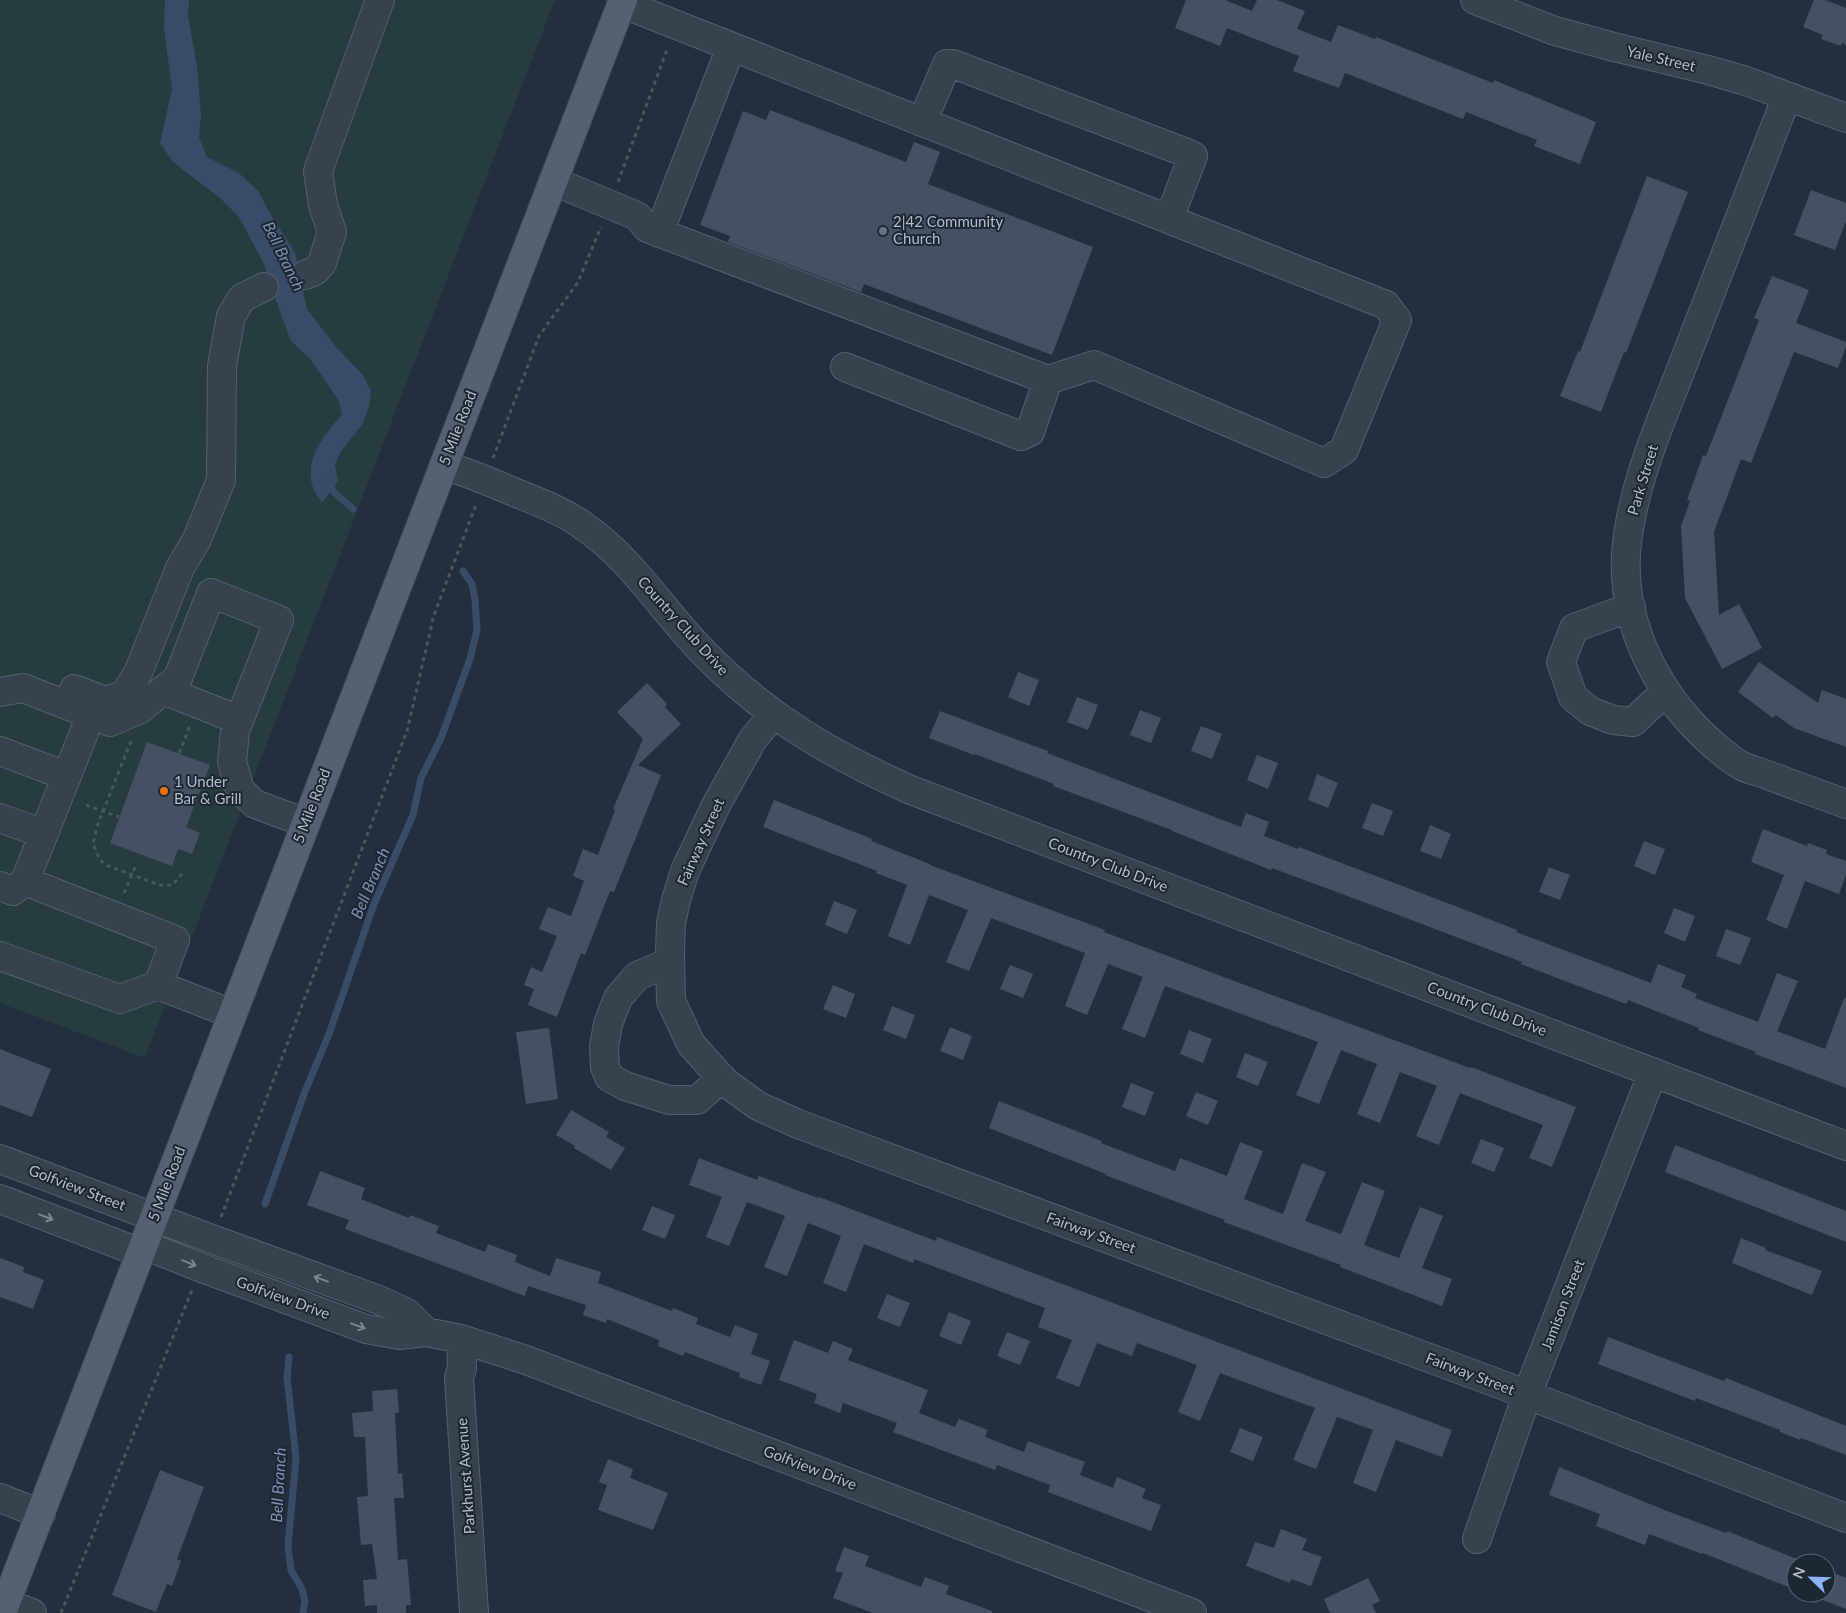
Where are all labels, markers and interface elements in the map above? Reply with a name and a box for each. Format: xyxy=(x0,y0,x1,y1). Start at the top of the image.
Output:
street label: Yale Street xyxy=(1625,41,1698,75)
place label: 2|42 Community Church xyxy=(893,212,1003,247)
water label: Bell Branch xyxy=(259,218,309,294)
marker: 2|42 Community Church xyxy=(877,225,889,237)
street label: 5 Mile Road xyxy=(435,388,480,468)
street label: Park Street xyxy=(1623,442,1661,517)
street label: Country Club Drive xyxy=(635,572,733,679)
street label: 5 Mile Road xyxy=(289,766,334,846)
place label: 1 Under Bar & Grill xyxy=(174,772,242,807)
marker: 1 Under Bar & Grill xyxy=(158,785,170,797)
street label: Fairway Street xyxy=(673,795,728,888)
street label: Country Club Drive xyxy=(1046,833,1171,895)
water label: Bell Branch xyxy=(346,845,393,921)
street label: Country Club Drive xyxy=(1425,977,1550,1039)
street label: 5 Mile Road xyxy=(144,1144,189,1224)
street label: Golfview Street xyxy=(26,1160,129,1214)
street label: Fairway Street xyxy=(1044,1208,1139,1257)
one-way arrow xyxy=(37,1213,53,1222)
street label: Jamison Street xyxy=(1536,1256,1588,1353)
one-way arrow xyxy=(181,1259,196,1268)
street label: Golfview Drive xyxy=(234,1272,333,1322)
one-way arrow xyxy=(314,1274,330,1283)
one-way arrow xyxy=(350,1322,365,1331)
street label: Fairway Street xyxy=(1423,1348,1518,1398)
street label: Parkhurst Avenue xyxy=(452,1417,478,1535)
street label: Golfview Drive xyxy=(761,1441,860,1493)
water label: Bell Branch xyxy=(266,1447,289,1523)
north arrow xyxy=(1786,1553,1836,1603)
text: N xyxy=(1789,1564,1809,1581)

